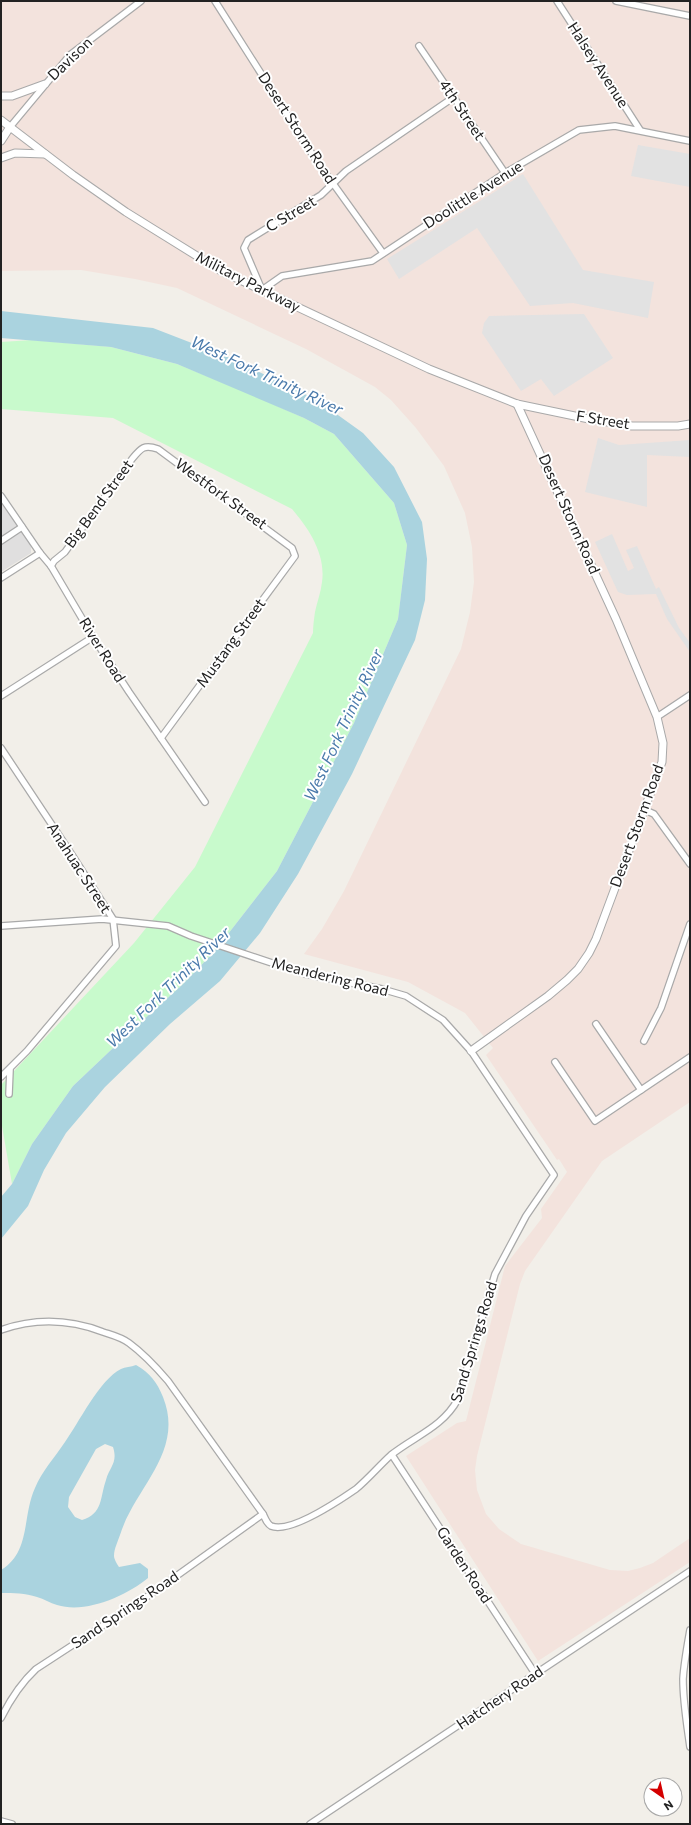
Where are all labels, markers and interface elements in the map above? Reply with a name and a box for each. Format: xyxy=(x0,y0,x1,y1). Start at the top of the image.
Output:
street label: Halsey Avenue xyxy=(565,18,633,111)
street label: Davison xyxy=(43,33,95,84)
street label: Desert Storm Road xyxy=(255,68,341,187)
street label: 4th Street xyxy=(436,76,490,143)
street label: Doolittle Avenue xyxy=(420,156,525,232)
street label: C Street xyxy=(262,191,319,235)
street label: Military Parkway xyxy=(193,247,304,315)
water label: West Fork Trinity River xyxy=(188,331,347,418)
street label: F Street xyxy=(575,406,631,432)
street label: Desert Storm Road xyxy=(535,451,604,576)
street label: Westfork Street xyxy=(172,454,271,533)
street label: Big Bend Street xyxy=(60,456,136,551)
street label: Mustang Street xyxy=(192,594,268,690)
street label: River Road xyxy=(76,614,130,685)
water label: West Fork Trinity River xyxy=(299,645,386,804)
street label: Desert Storm Road xyxy=(605,762,667,890)
street label: Anahuac Street xyxy=(44,819,116,916)
water label: West Fork Trinity River xyxy=(102,922,234,1051)
street label: Meandering Road xyxy=(270,953,391,999)
street label: Sand Springs Road xyxy=(446,1279,500,1404)
street label: Garden Road xyxy=(433,1523,496,1606)
street label: Sand Springs Road xyxy=(67,1567,182,1652)
street label: Hatchery Road xyxy=(453,1662,546,1733)
north arrow xyxy=(643,1777,683,1817)
text: N xyxy=(662,1798,676,1813)

